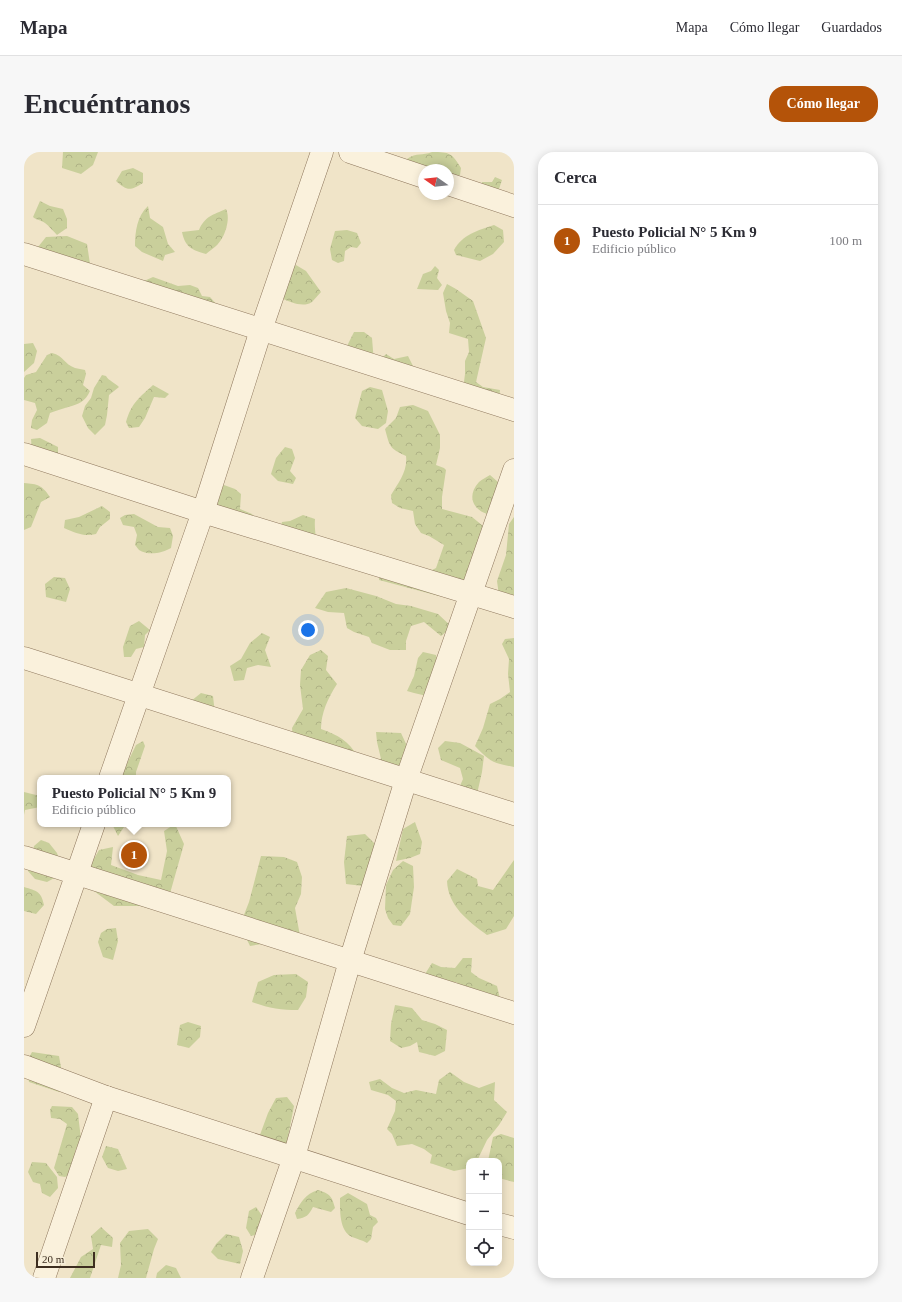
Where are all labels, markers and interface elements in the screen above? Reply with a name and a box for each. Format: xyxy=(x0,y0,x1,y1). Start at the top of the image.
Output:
text: Mapa xyxy=(20,17,68,38)
text: Mapa xyxy=(676,20,708,35)
text: Cómo llegar xyxy=(730,20,799,35)
text: Guardados xyxy=(821,20,882,35)
button: Cómo llegar xyxy=(769,86,878,122)
text: Encuéntranos xyxy=(24,88,190,119)
north arrow xyxy=(418,164,454,200)
text: Cerca xyxy=(554,168,597,187)
text: Puesto Policial N° 5 Km 9 xyxy=(592,224,757,240)
text: 1 xyxy=(564,233,570,248)
text: 100 m xyxy=(829,233,862,248)
text: Edificio público xyxy=(592,241,676,256)
your location xyxy=(298,620,318,640)
popup xyxy=(37,775,231,827)
text: Puesto Policial N° 5 Km 9 xyxy=(52,785,216,801)
text: Edificio público xyxy=(52,802,136,817)
pin: 1 xyxy=(121,840,147,870)
map controls xyxy=(466,1158,502,1266)
button: + xyxy=(466,1158,502,1194)
button: − xyxy=(466,1194,502,1230)
button: locate xyxy=(466,1230,502,1266)
scale bar xyxy=(36,1250,95,1269)
text: 20 m xyxy=(42,1253,64,1265)

